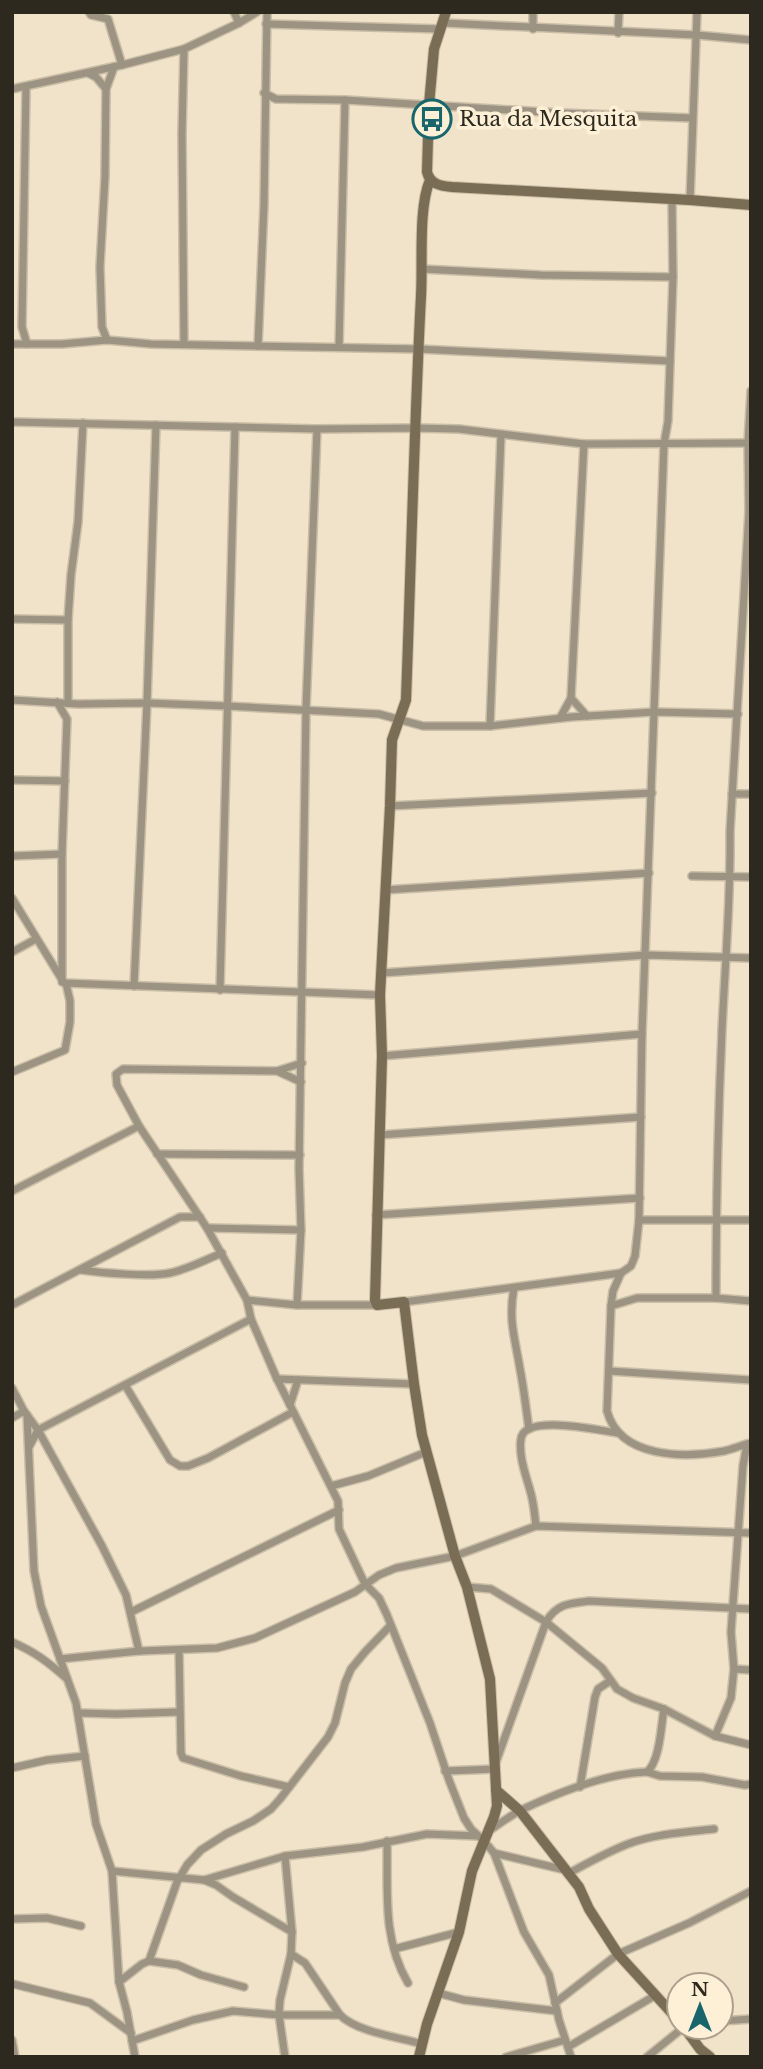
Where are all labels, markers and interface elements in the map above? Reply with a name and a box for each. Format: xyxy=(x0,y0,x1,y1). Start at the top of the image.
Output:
bus stop icon: Rua da Mesquita xyxy=(411,98,453,140)
place label: Rua da Mesquita xyxy=(459,106,637,132)
north arrow xyxy=(665,1971,735,2041)
text: N xyxy=(691,1978,709,2001)

